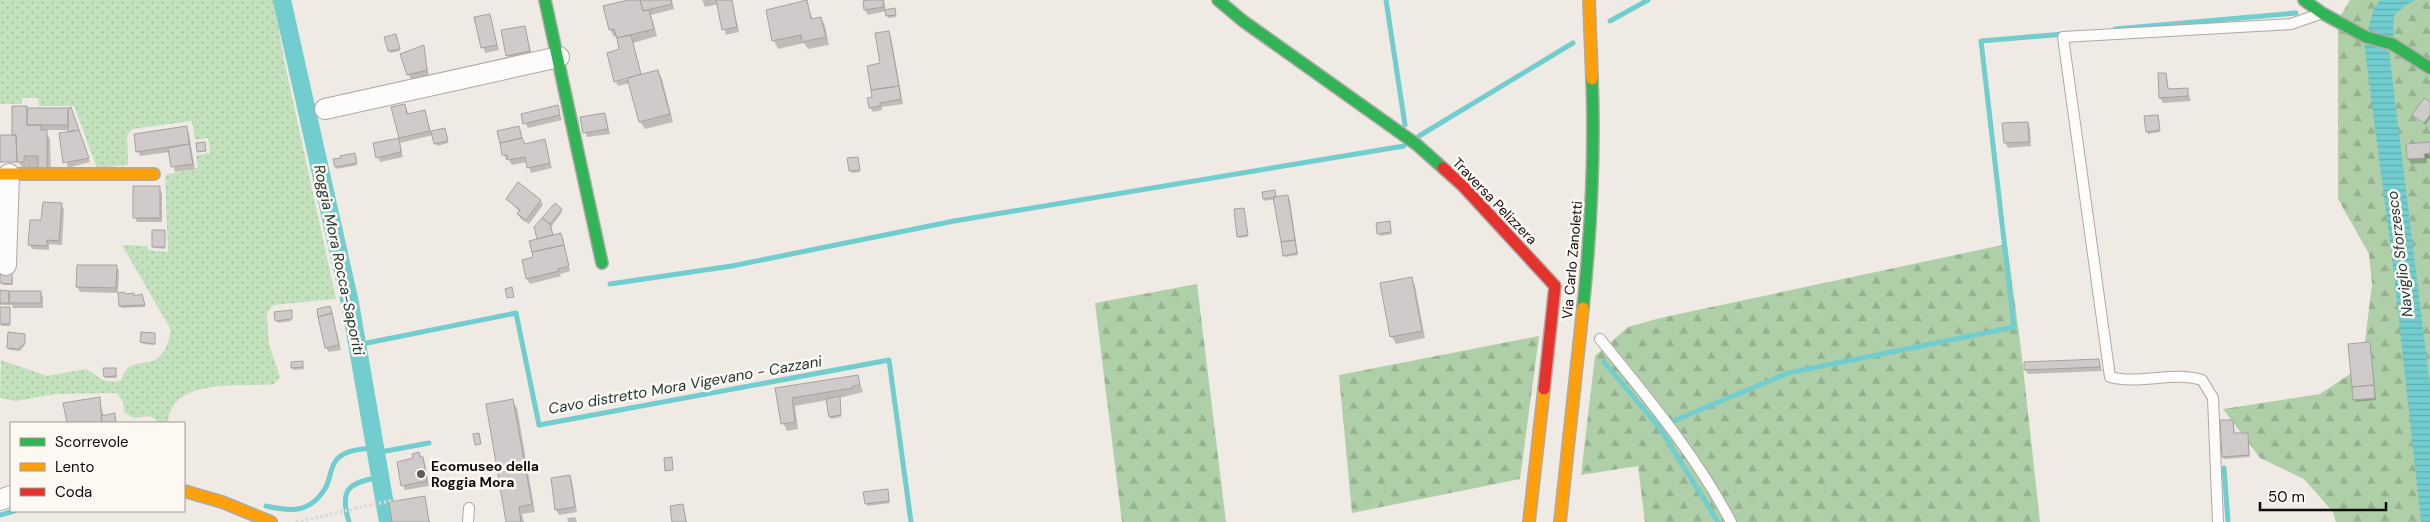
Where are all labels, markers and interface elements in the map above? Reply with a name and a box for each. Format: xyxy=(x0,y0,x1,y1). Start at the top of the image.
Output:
street label: Traversa Pelizzera xyxy=(1449,154,1541,248)
water label: Roggia Mora Rocca-Saporiti xyxy=(309,163,369,358)
water label: Naviglio Sforzesco xyxy=(2382,190,2418,318)
street label: Via Carlo Zanoletti xyxy=(1558,200,1586,320)
water label: Cavo distretto Mora Vigevano - Cazzani xyxy=(547,351,824,419)
legend xyxy=(10,422,185,512)
text: Scorrevole xyxy=(55,432,129,452)
text: Lento xyxy=(55,457,94,477)
place label: Ecomuseo della Roggia Mora xyxy=(431,457,539,491)
marker: Ecomuseo della Roggia Mora xyxy=(415,468,427,480)
scale bar xyxy=(2260,480,2386,512)
text: Coda xyxy=(55,482,92,502)
text: 50 m xyxy=(2268,487,2305,507)

